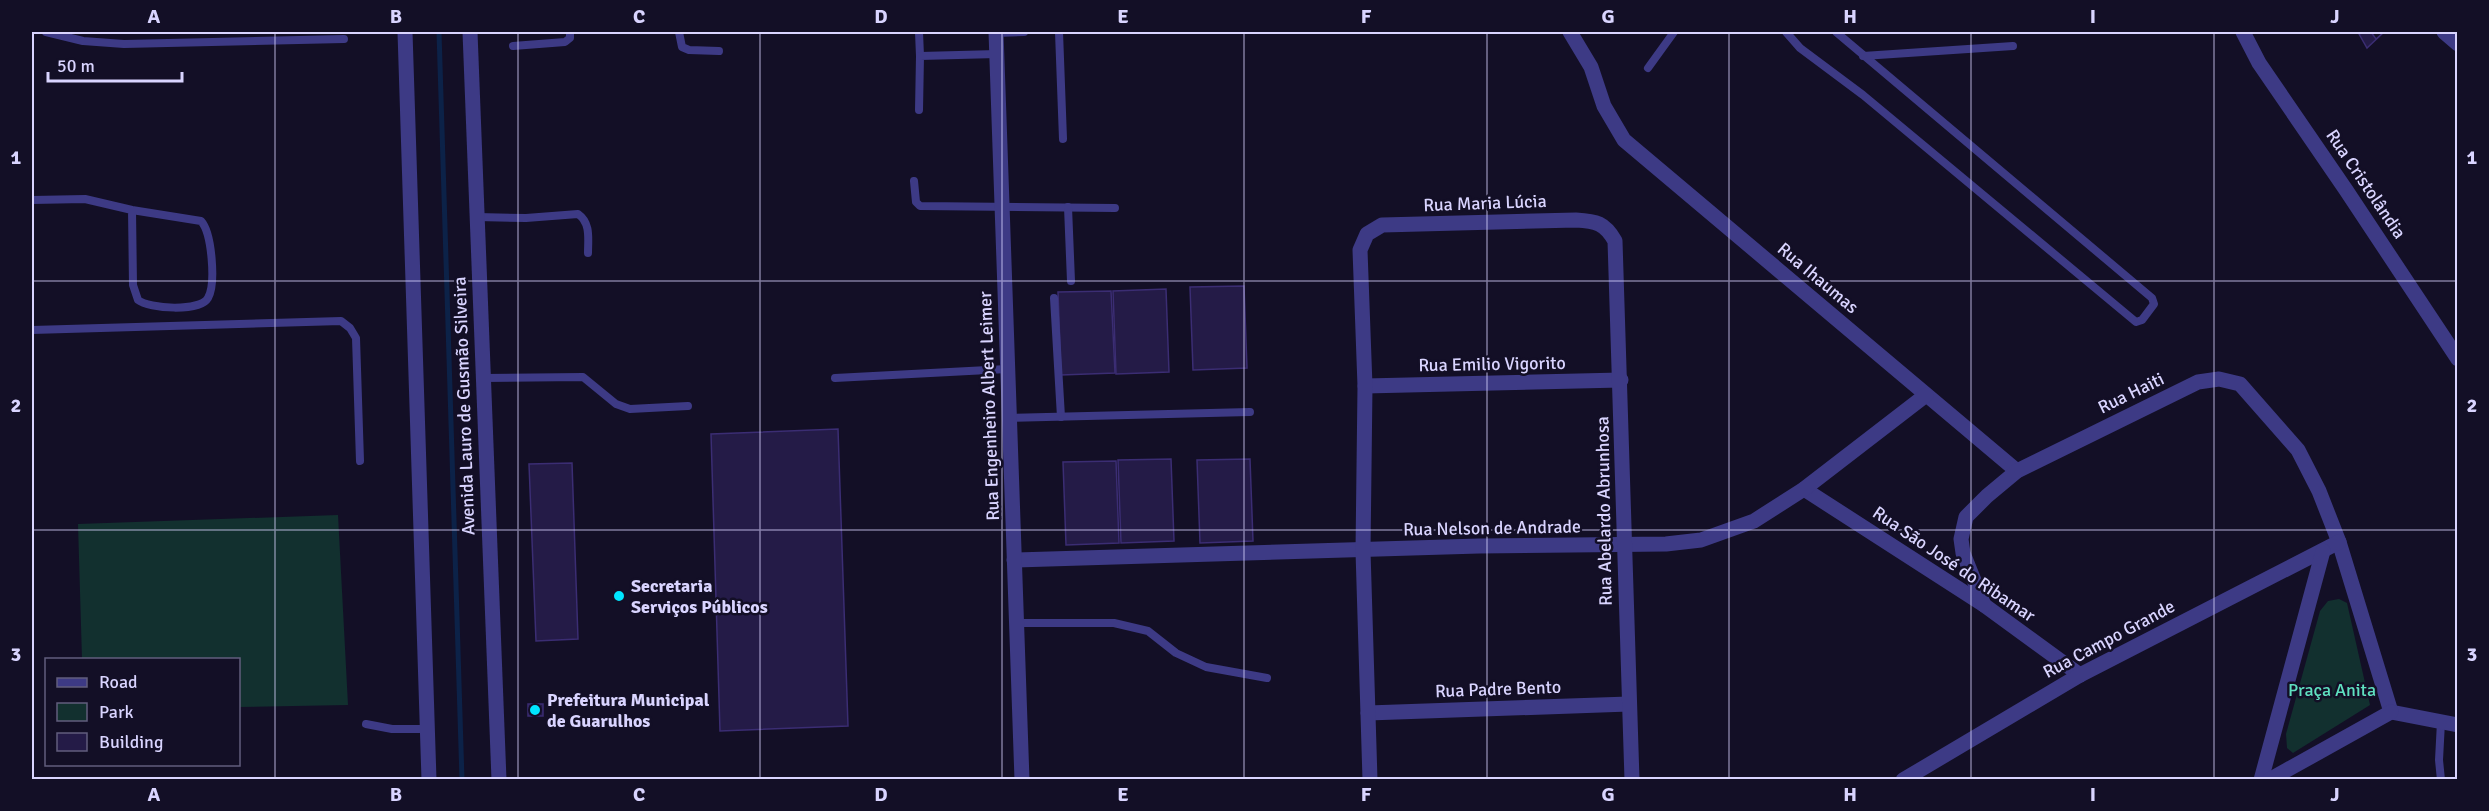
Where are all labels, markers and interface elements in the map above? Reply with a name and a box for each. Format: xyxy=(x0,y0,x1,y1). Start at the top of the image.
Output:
text: A xyxy=(148,4,161,29)
text: B xyxy=(390,4,402,29)
text: C xyxy=(633,4,645,29)
text: D xyxy=(874,4,888,29)
text: E xyxy=(1117,4,1129,29)
text: F xyxy=(1361,4,1372,29)
text: G xyxy=(1601,4,1615,29)
text: H xyxy=(1843,4,1857,29)
text: I xyxy=(2090,4,2096,29)
text: J xyxy=(2330,4,2340,29)
scale bar xyxy=(48,45,182,83)
text: 50 m xyxy=(57,55,95,77)
street label: Rua Cristolândia xyxy=(2321,125,2411,243)
text: 1 xyxy=(11,145,22,170)
text: 1 xyxy=(2467,145,2478,170)
street label: Rua Maria Lúcia xyxy=(1423,190,1547,216)
street label: Rua Ihaumas xyxy=(1773,238,1863,318)
street label: Avenida Lauro de Gusmão Silveira xyxy=(448,276,480,536)
street label: Rua Engenheiro Albert Leimer xyxy=(974,290,1004,521)
street label: Rua Emilio Vigorito xyxy=(1418,352,1566,376)
street label: Rua Haiti xyxy=(2094,368,2168,418)
text: 2 xyxy=(11,393,21,418)
text: 2 xyxy=(2467,393,2477,418)
street label: Rua Abelardo Abrunhosa xyxy=(1591,416,1617,606)
street label: Rua São José do Ribamar xyxy=(1869,501,2040,627)
street label: Rua Nelson de Andrade xyxy=(1403,515,1581,541)
place label: Secretaria Serviços Públicos xyxy=(631,575,768,618)
marker: Secretaria Serviços Públicos xyxy=(612,589,626,603)
street label: Rua Campo Grande xyxy=(2039,595,2179,683)
text: 3 xyxy=(11,642,21,667)
text: 3 xyxy=(2467,642,2477,667)
legend xyxy=(45,658,240,766)
text: Road xyxy=(99,671,138,693)
street label: Rua Padre Bento xyxy=(1435,676,1561,702)
park label: Praça Anita xyxy=(2288,679,2376,701)
place label: Prefeitura Municipal de Guarulhos xyxy=(547,689,710,732)
text: Park xyxy=(99,701,134,723)
marker: Prefeitura Municipal de Guarulhos xyxy=(528,703,542,717)
text: Building xyxy=(99,731,163,753)
text: A xyxy=(148,782,161,807)
text: B xyxy=(390,782,402,807)
text: C xyxy=(633,782,645,807)
text: D xyxy=(874,782,888,807)
text: E xyxy=(1117,782,1129,807)
text: F xyxy=(1361,782,1372,807)
text: G xyxy=(1601,782,1615,807)
text: H xyxy=(1843,782,1857,807)
text: I xyxy=(2090,782,2096,807)
text: J xyxy=(2330,782,2340,807)

